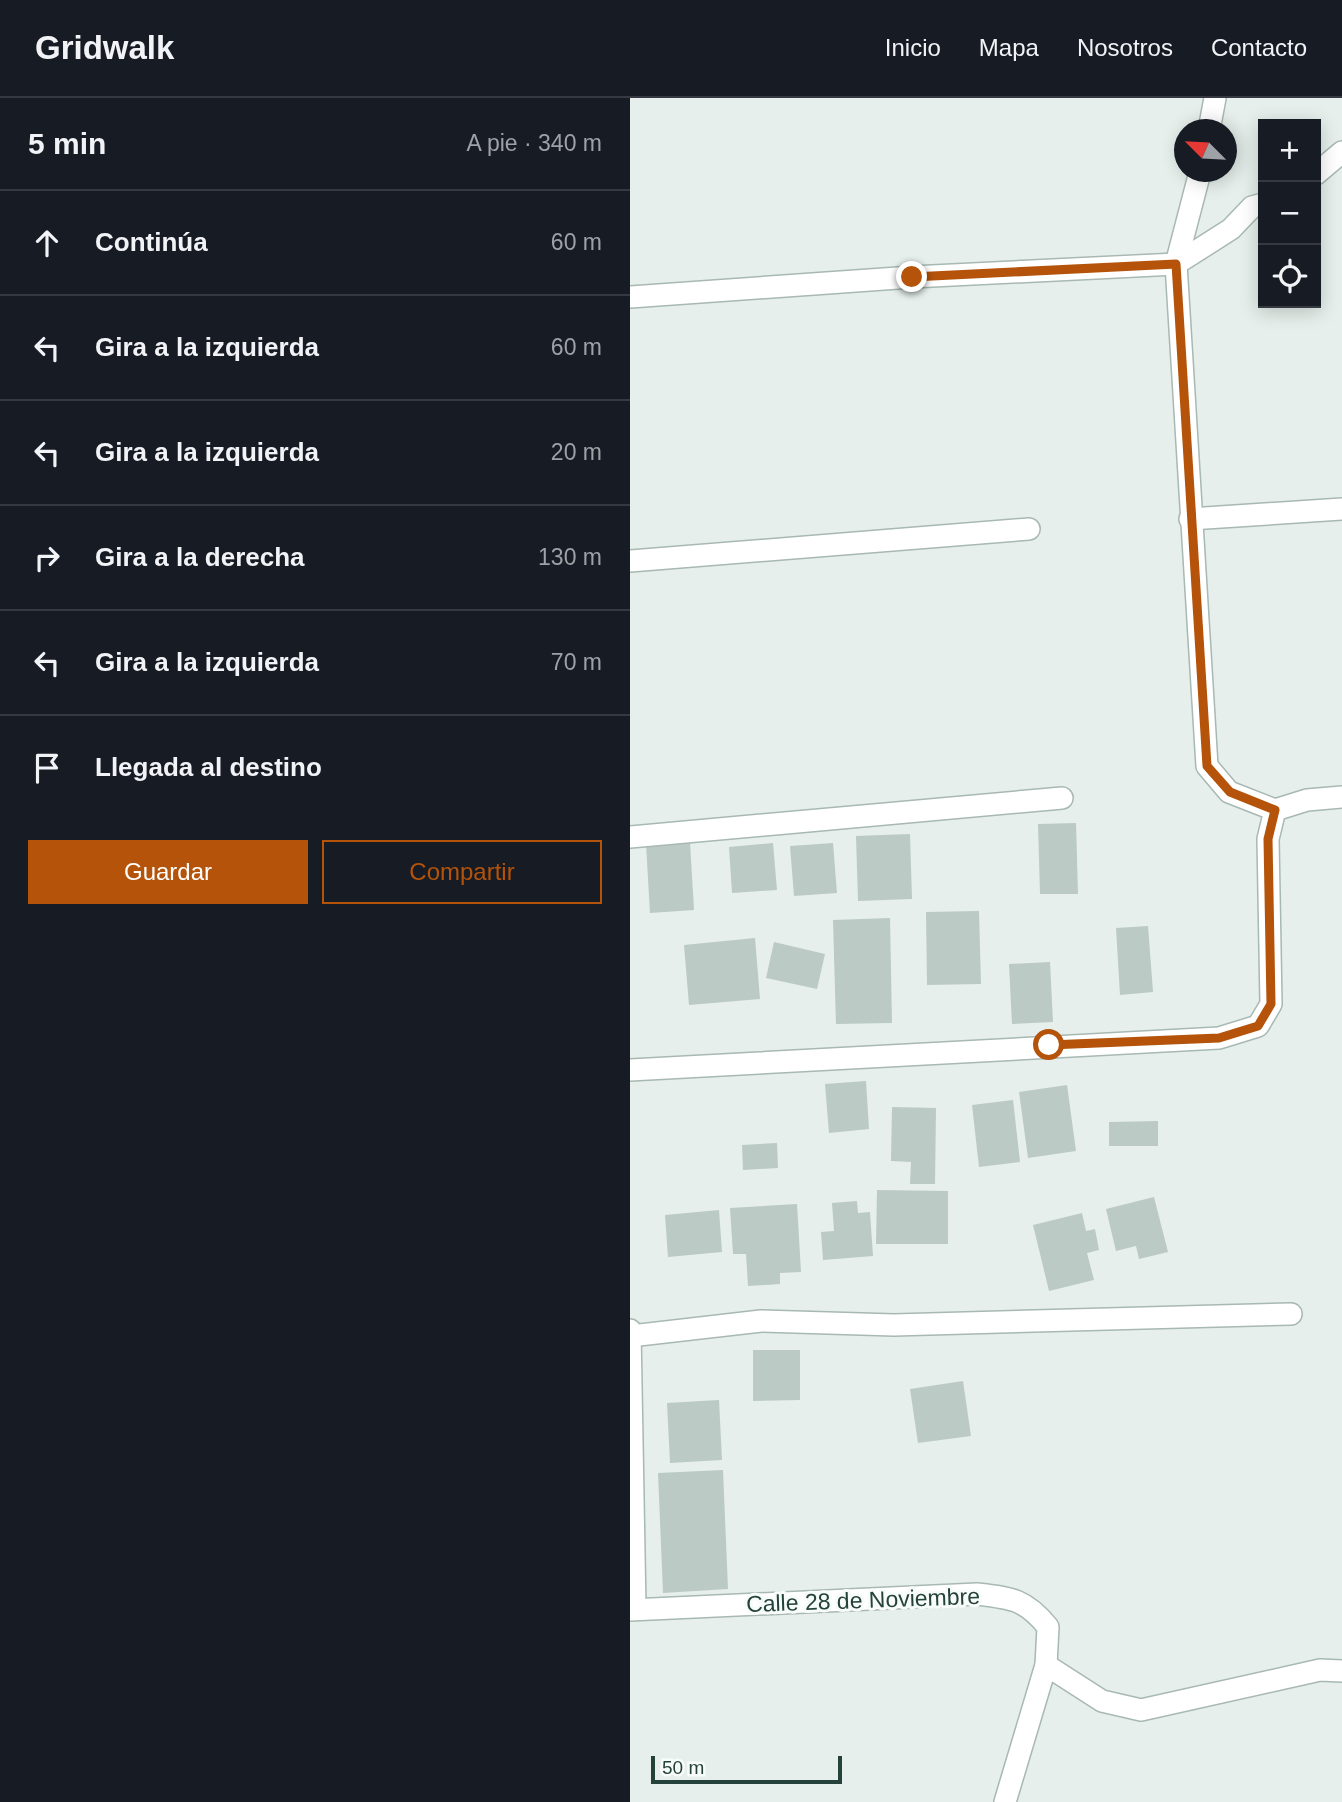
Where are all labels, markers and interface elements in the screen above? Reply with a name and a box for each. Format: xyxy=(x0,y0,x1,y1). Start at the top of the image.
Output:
text: Gridwalk xyxy=(35,29,174,66)
text: Inicio xyxy=(885,34,941,61)
text: Mapa xyxy=(979,34,1039,61)
text: Nosotros xyxy=(1077,34,1173,61)
text: Contacto xyxy=(1211,34,1307,61)
north arrow xyxy=(1174,119,1237,182)
map controls xyxy=(1258,119,1321,308)
button: + xyxy=(1258,119,1321,182)
text: 5 min xyxy=(28,127,106,160)
text: A pie · 340 m xyxy=(466,130,602,156)
button: − xyxy=(1258,182,1321,245)
icon: ahead xyxy=(28,224,66,262)
text: Continúa xyxy=(95,227,208,257)
text: 60 m xyxy=(551,229,602,255)
button: locate xyxy=(1258,245,1321,308)
route end xyxy=(896,261,927,292)
icon: left xyxy=(28,329,66,367)
text: Gira a la izquierda xyxy=(95,332,319,362)
text: 60 m xyxy=(551,334,602,360)
icon: left xyxy=(28,434,66,472)
text: Gira a la izquierda xyxy=(95,437,319,467)
text: 20 m xyxy=(551,439,602,465)
icon: right xyxy=(28,539,66,577)
text: Gira a la derecha xyxy=(95,542,305,572)
text: 130 m xyxy=(538,544,602,570)
icon: left xyxy=(28,644,66,682)
text: Gira a la izquierda xyxy=(95,647,319,677)
text: 70 m xyxy=(551,649,602,675)
icon: arrive xyxy=(28,749,66,787)
text: Llegada al destino xyxy=(95,752,322,782)
button: Guardar xyxy=(28,840,308,904)
button: Compartir xyxy=(322,840,602,904)
route start xyxy=(1033,1029,1064,1060)
street label: Calle 28 de Noviembre xyxy=(746,1583,980,1617)
scale bar xyxy=(651,1753,842,1785)
text: 50 m xyxy=(662,1757,704,1778)

